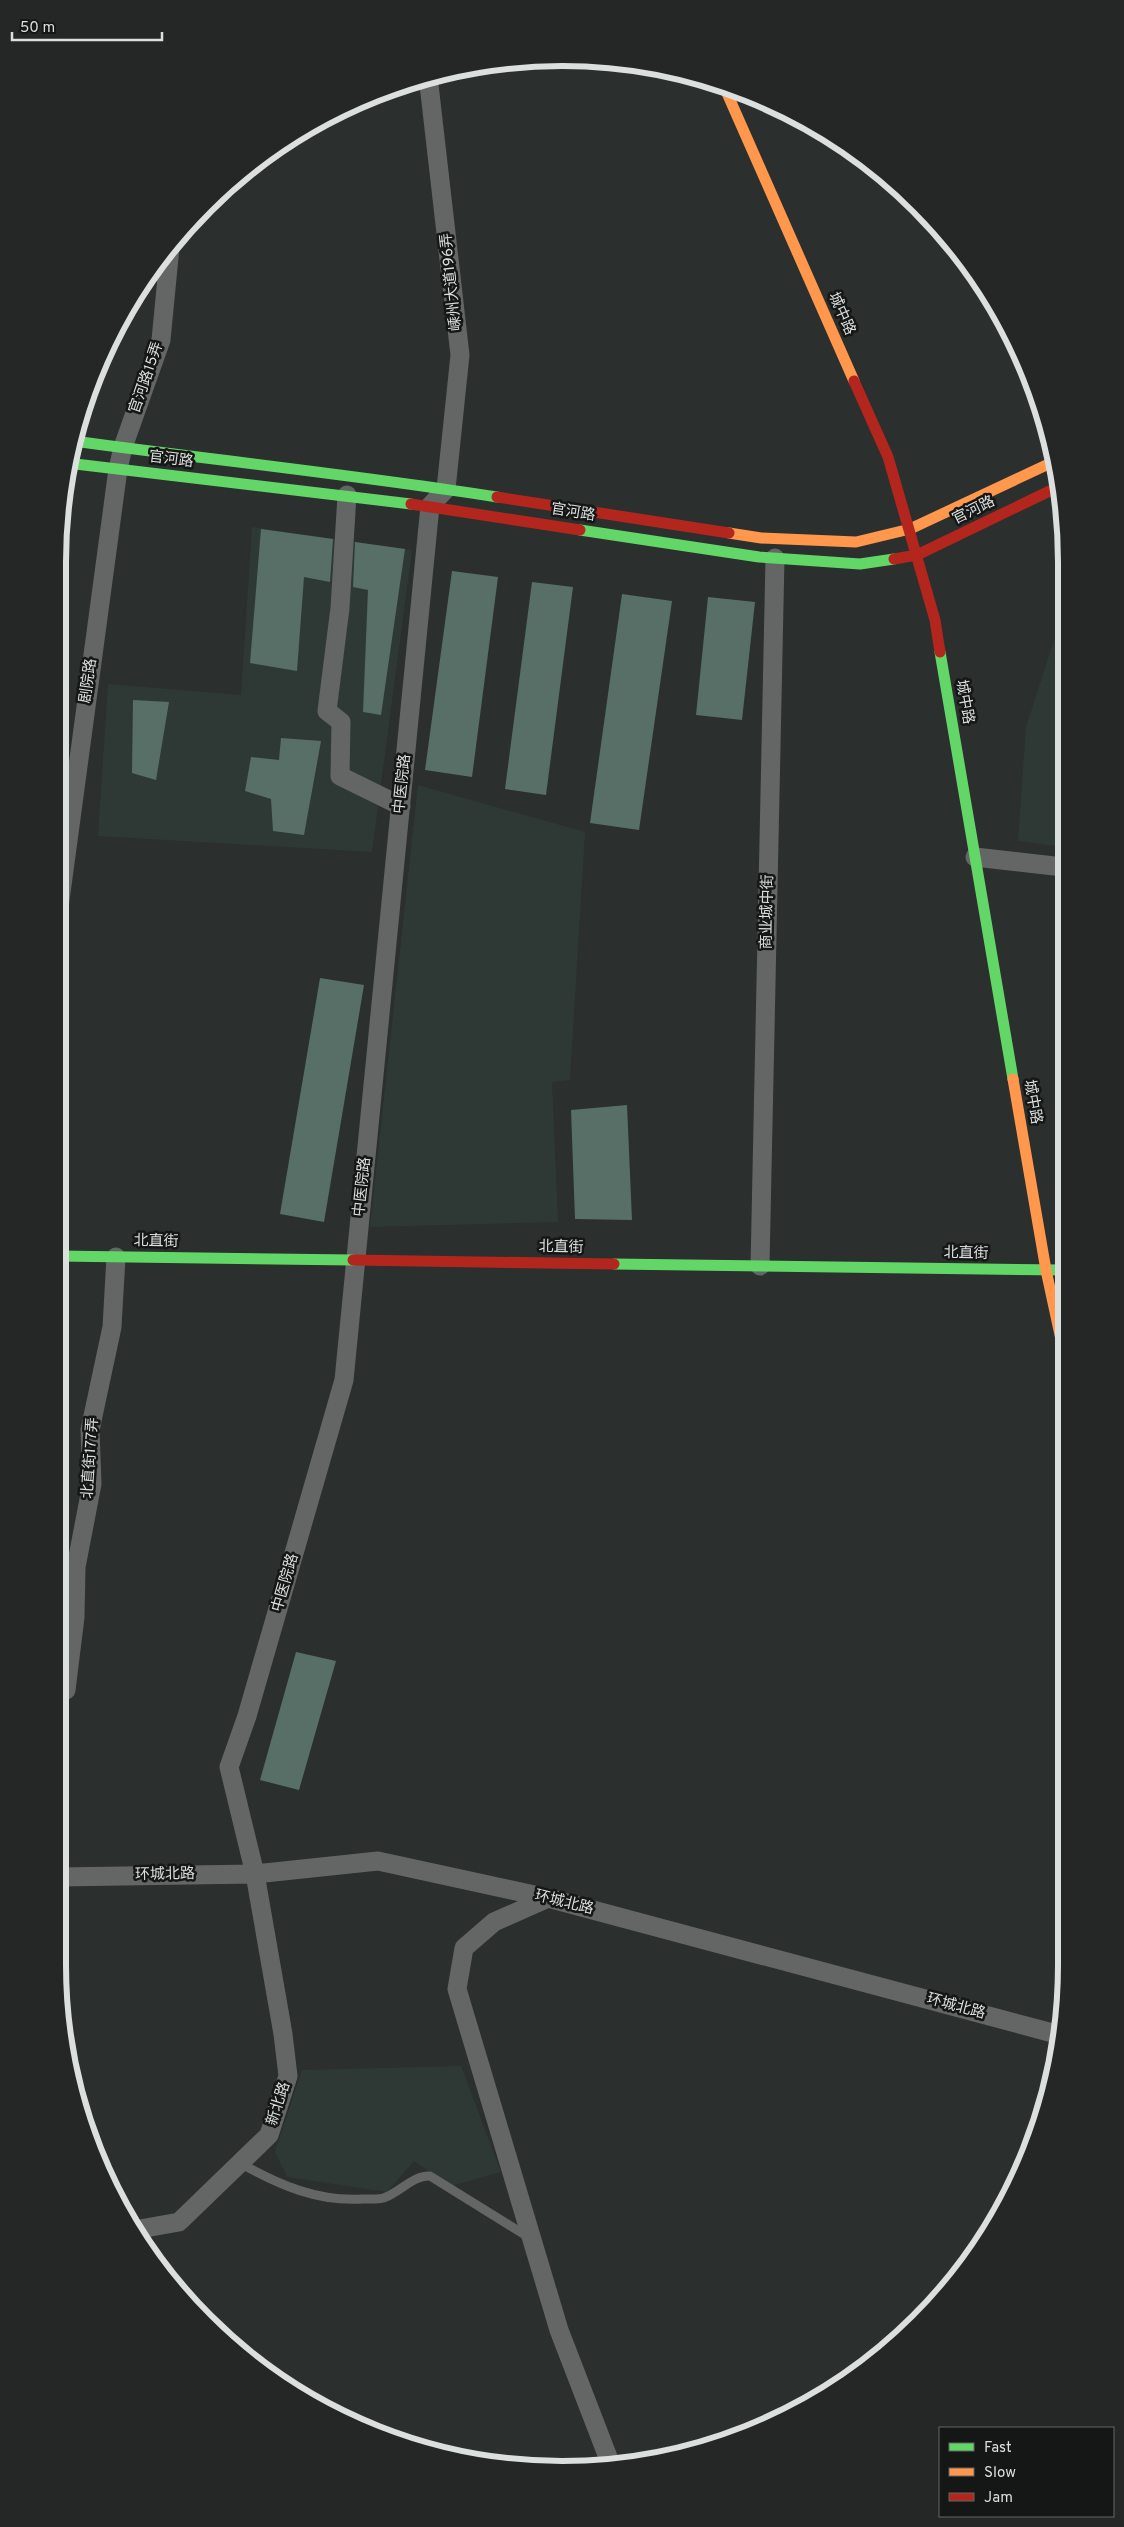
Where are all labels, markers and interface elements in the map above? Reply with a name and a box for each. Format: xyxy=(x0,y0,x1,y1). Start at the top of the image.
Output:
scale bar xyxy=(12,10,162,42)
text: 50 m xyxy=(20,19,55,38)
street label: 嵊州大道196弄 xyxy=(436,232,467,332)
street label: 城中路 xyxy=(823,290,859,338)
street label: 官河路15弄 xyxy=(126,339,168,417)
street label: 官河路 xyxy=(148,448,194,472)
street label: 官河路 xyxy=(950,493,998,529)
street label: 官河路 xyxy=(549,500,597,526)
street label: 剧院路 xyxy=(76,657,102,705)
street label: 城中路 xyxy=(951,678,977,726)
street label: 中医院路 xyxy=(390,753,416,815)
street label: 商业城中街 xyxy=(758,874,778,950)
street label: 城中路 xyxy=(1019,1078,1045,1126)
street label: 中医院路 xyxy=(350,1156,376,1218)
street label: 北直街 xyxy=(133,1231,179,1252)
street label: 北直街 xyxy=(538,1237,584,1258)
street label: 北直街 xyxy=(943,1243,989,1264)
street label: 北直街177弄 xyxy=(78,1416,103,1499)
street label: 中医院路 xyxy=(269,1552,303,1614)
street label: 环城北路 xyxy=(135,1864,195,1885)
street label: 环城北路 xyxy=(533,1886,596,1919)
street label: 环城北路 xyxy=(925,1989,988,2024)
street label: 新北路 xyxy=(262,2079,295,2128)
legend xyxy=(939,2427,1114,2517)
text: Fast xyxy=(984,2439,1012,2458)
text: Slow xyxy=(984,2464,1016,2483)
text: Jam xyxy=(984,2489,1013,2508)

